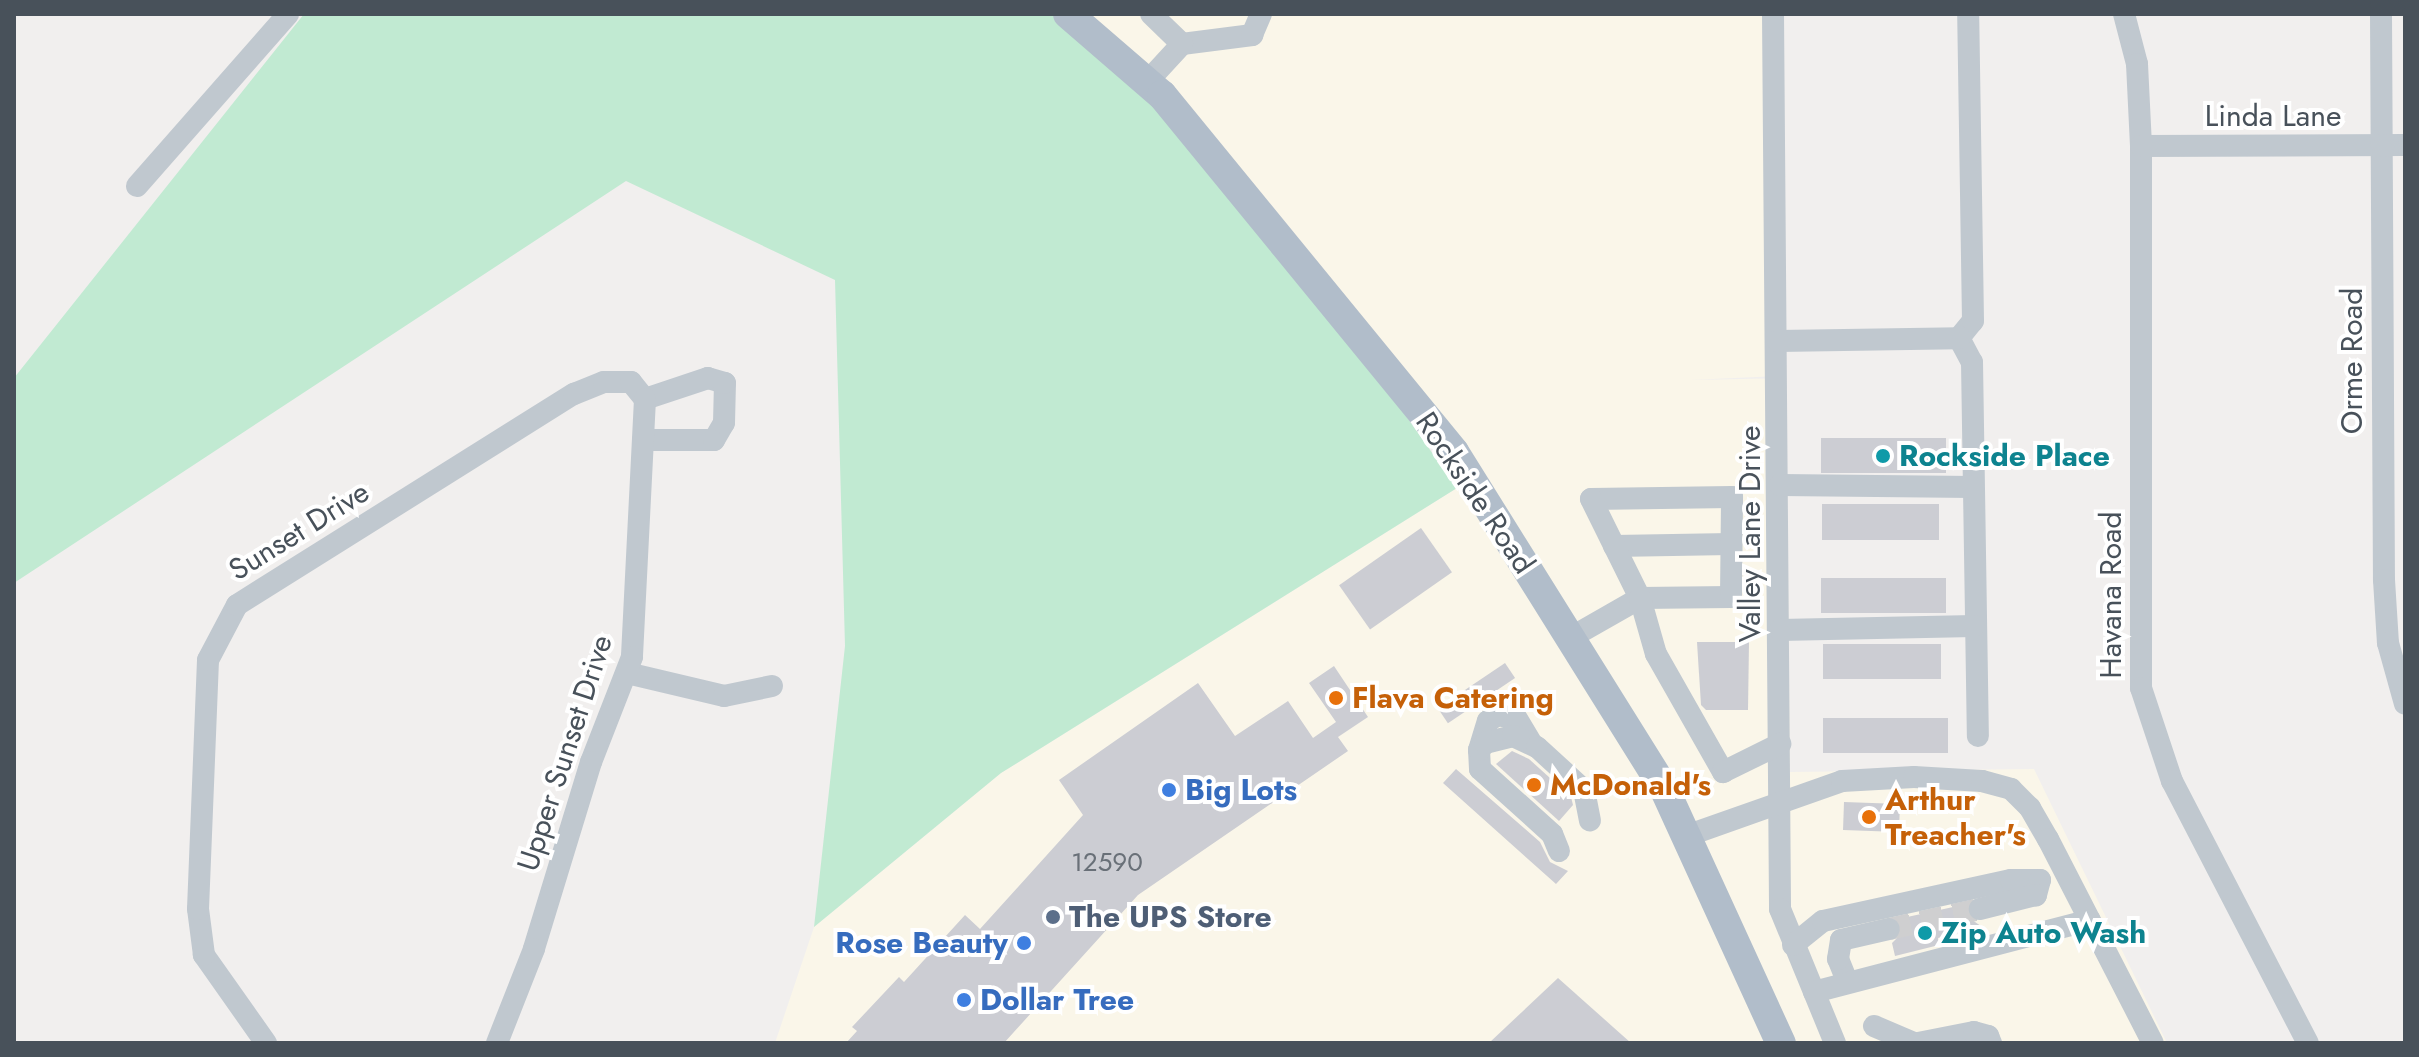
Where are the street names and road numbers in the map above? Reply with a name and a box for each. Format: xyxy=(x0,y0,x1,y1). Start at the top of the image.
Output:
street label: Linda Lane xyxy=(2205,98,2341,134)
street label: Orme Road xyxy=(2334,288,2370,434)
street label: Rockside Road xyxy=(1408,405,1542,581)
street label: Valley Lane Drive xyxy=(1732,425,1768,643)
street label: Sunset Drive xyxy=(222,474,376,588)
street label: Havana Road xyxy=(2093,511,2129,679)
street label: Upper Sunset Drive xyxy=(510,630,620,876)

